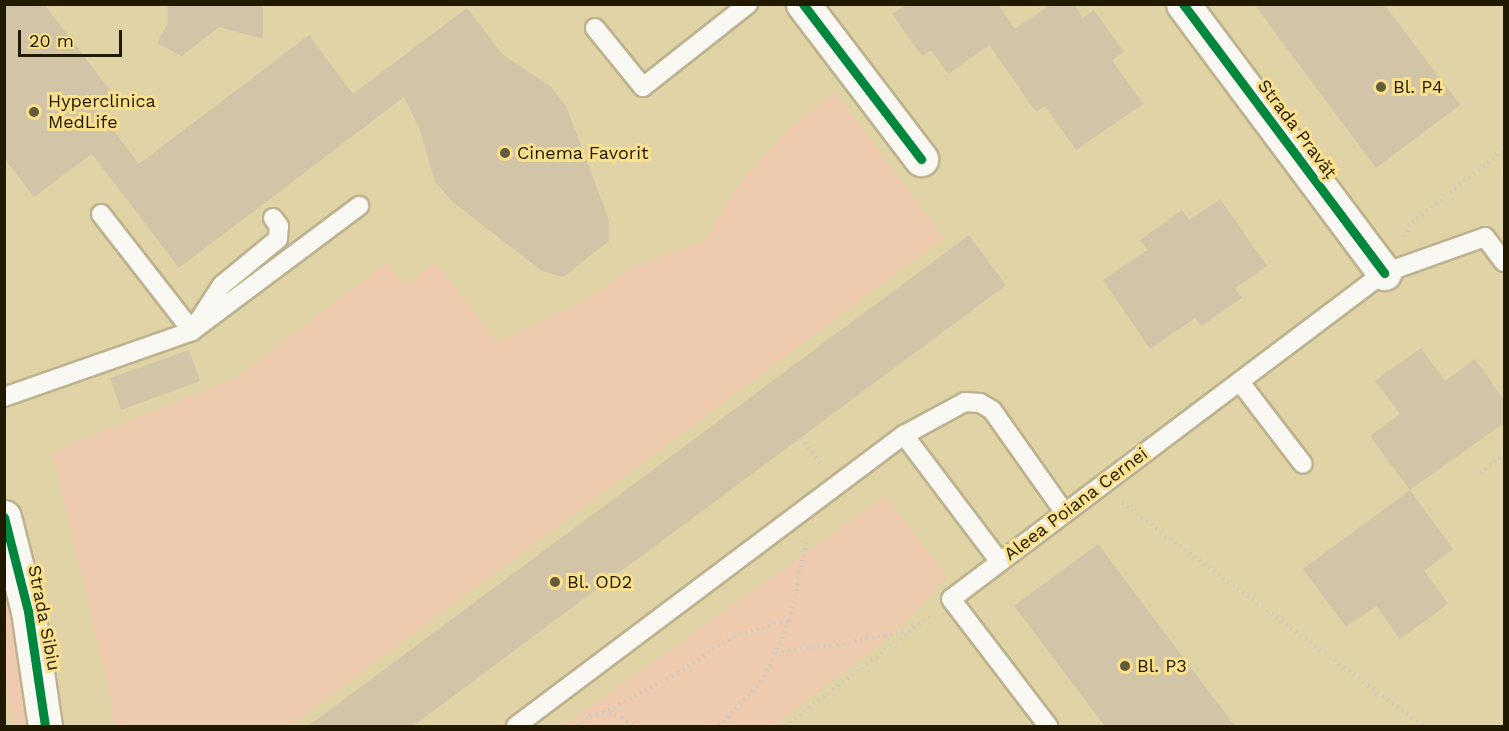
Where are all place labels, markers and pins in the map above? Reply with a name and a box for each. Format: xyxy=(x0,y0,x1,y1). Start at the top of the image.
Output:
place label: Bl. P4 xyxy=(1393,76,1443,98)
marker: Bl. P4 xyxy=(1374,80,1388,94)
place label: Hyperclinica MedLife xyxy=(48,91,156,134)
marker: Hyperclinica MedLife xyxy=(25,103,43,121)
place label: Cinema Favorit xyxy=(517,142,649,164)
marker: Cinema Favorit xyxy=(498,146,512,160)
place label: Bl. OD2 xyxy=(567,571,632,593)
marker: Bl. OD2 xyxy=(548,575,562,589)
place label: Bl. P3 xyxy=(1137,655,1187,677)
marker: Bl. P3 xyxy=(1118,659,1132,673)

